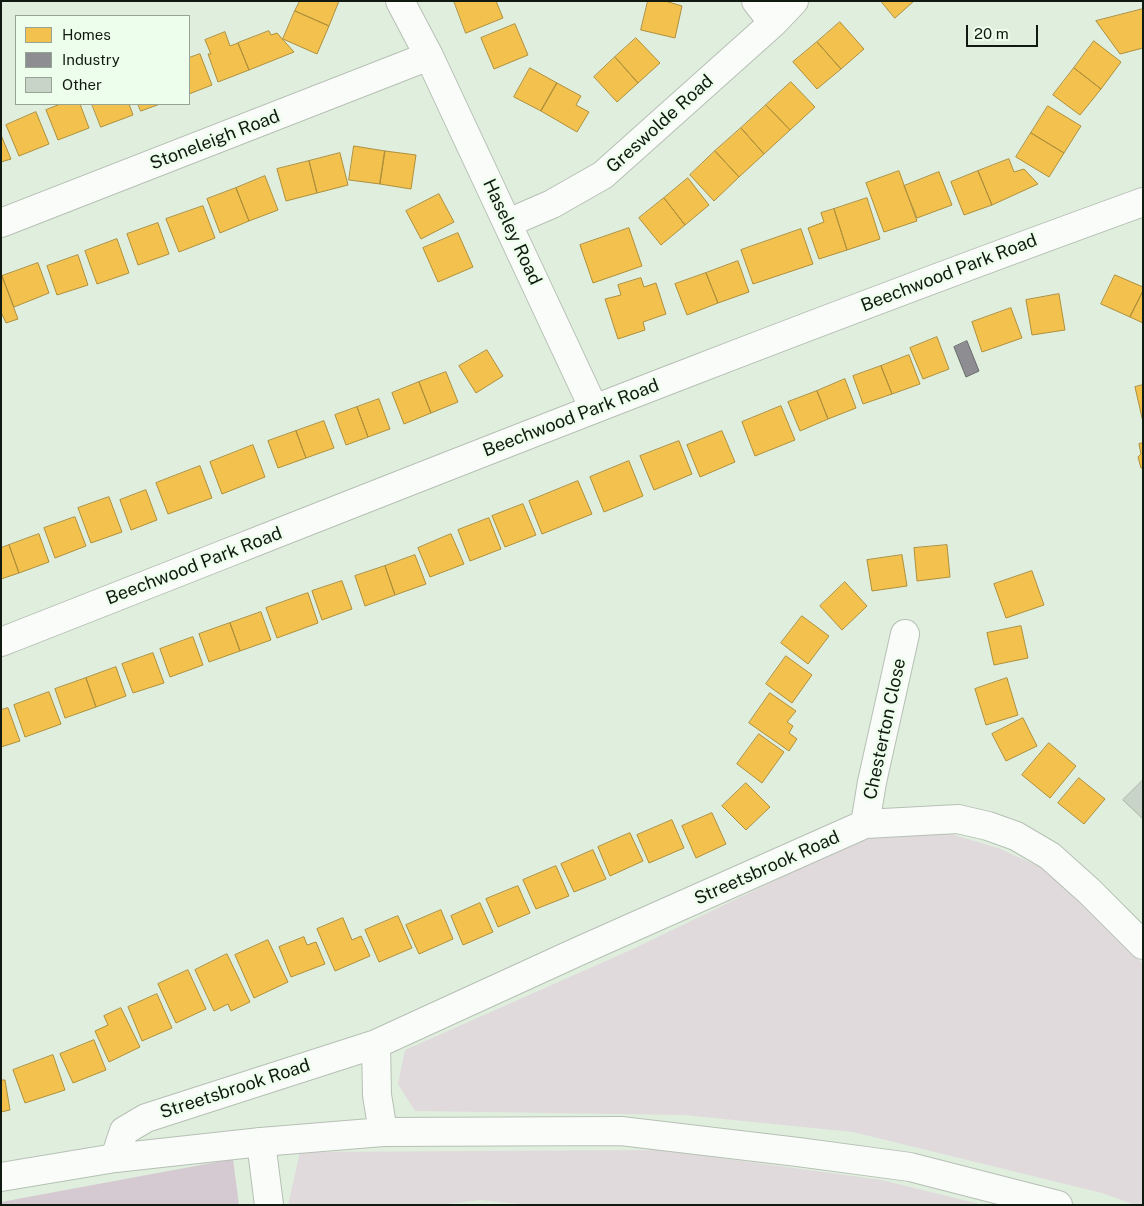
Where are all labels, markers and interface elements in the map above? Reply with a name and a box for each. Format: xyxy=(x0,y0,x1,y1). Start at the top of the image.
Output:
legend xyxy=(15,15,190,105)
scale bar xyxy=(969,15,1042,47)
text: 20 m xyxy=(974,25,1009,42)
text: Homes xyxy=(62,26,111,43)
text: Industry xyxy=(62,51,120,68)
street label: Greswolde Road xyxy=(602,70,718,178)
text: Other xyxy=(62,76,102,93)
street label: Stoneleigh Road xyxy=(147,105,283,175)
street label: Haseley Road xyxy=(478,176,546,288)
street label: Beechwood Park Road xyxy=(858,229,1040,317)
street label: Beechwood Park Road xyxy=(480,374,662,462)
street label: Beechwood Park Road xyxy=(103,522,285,610)
street label: Chesterton Close xyxy=(859,656,911,802)
street label: Streetsbrook Road xyxy=(691,826,843,910)
street label: Streetsbrook Road xyxy=(157,1055,313,1123)

